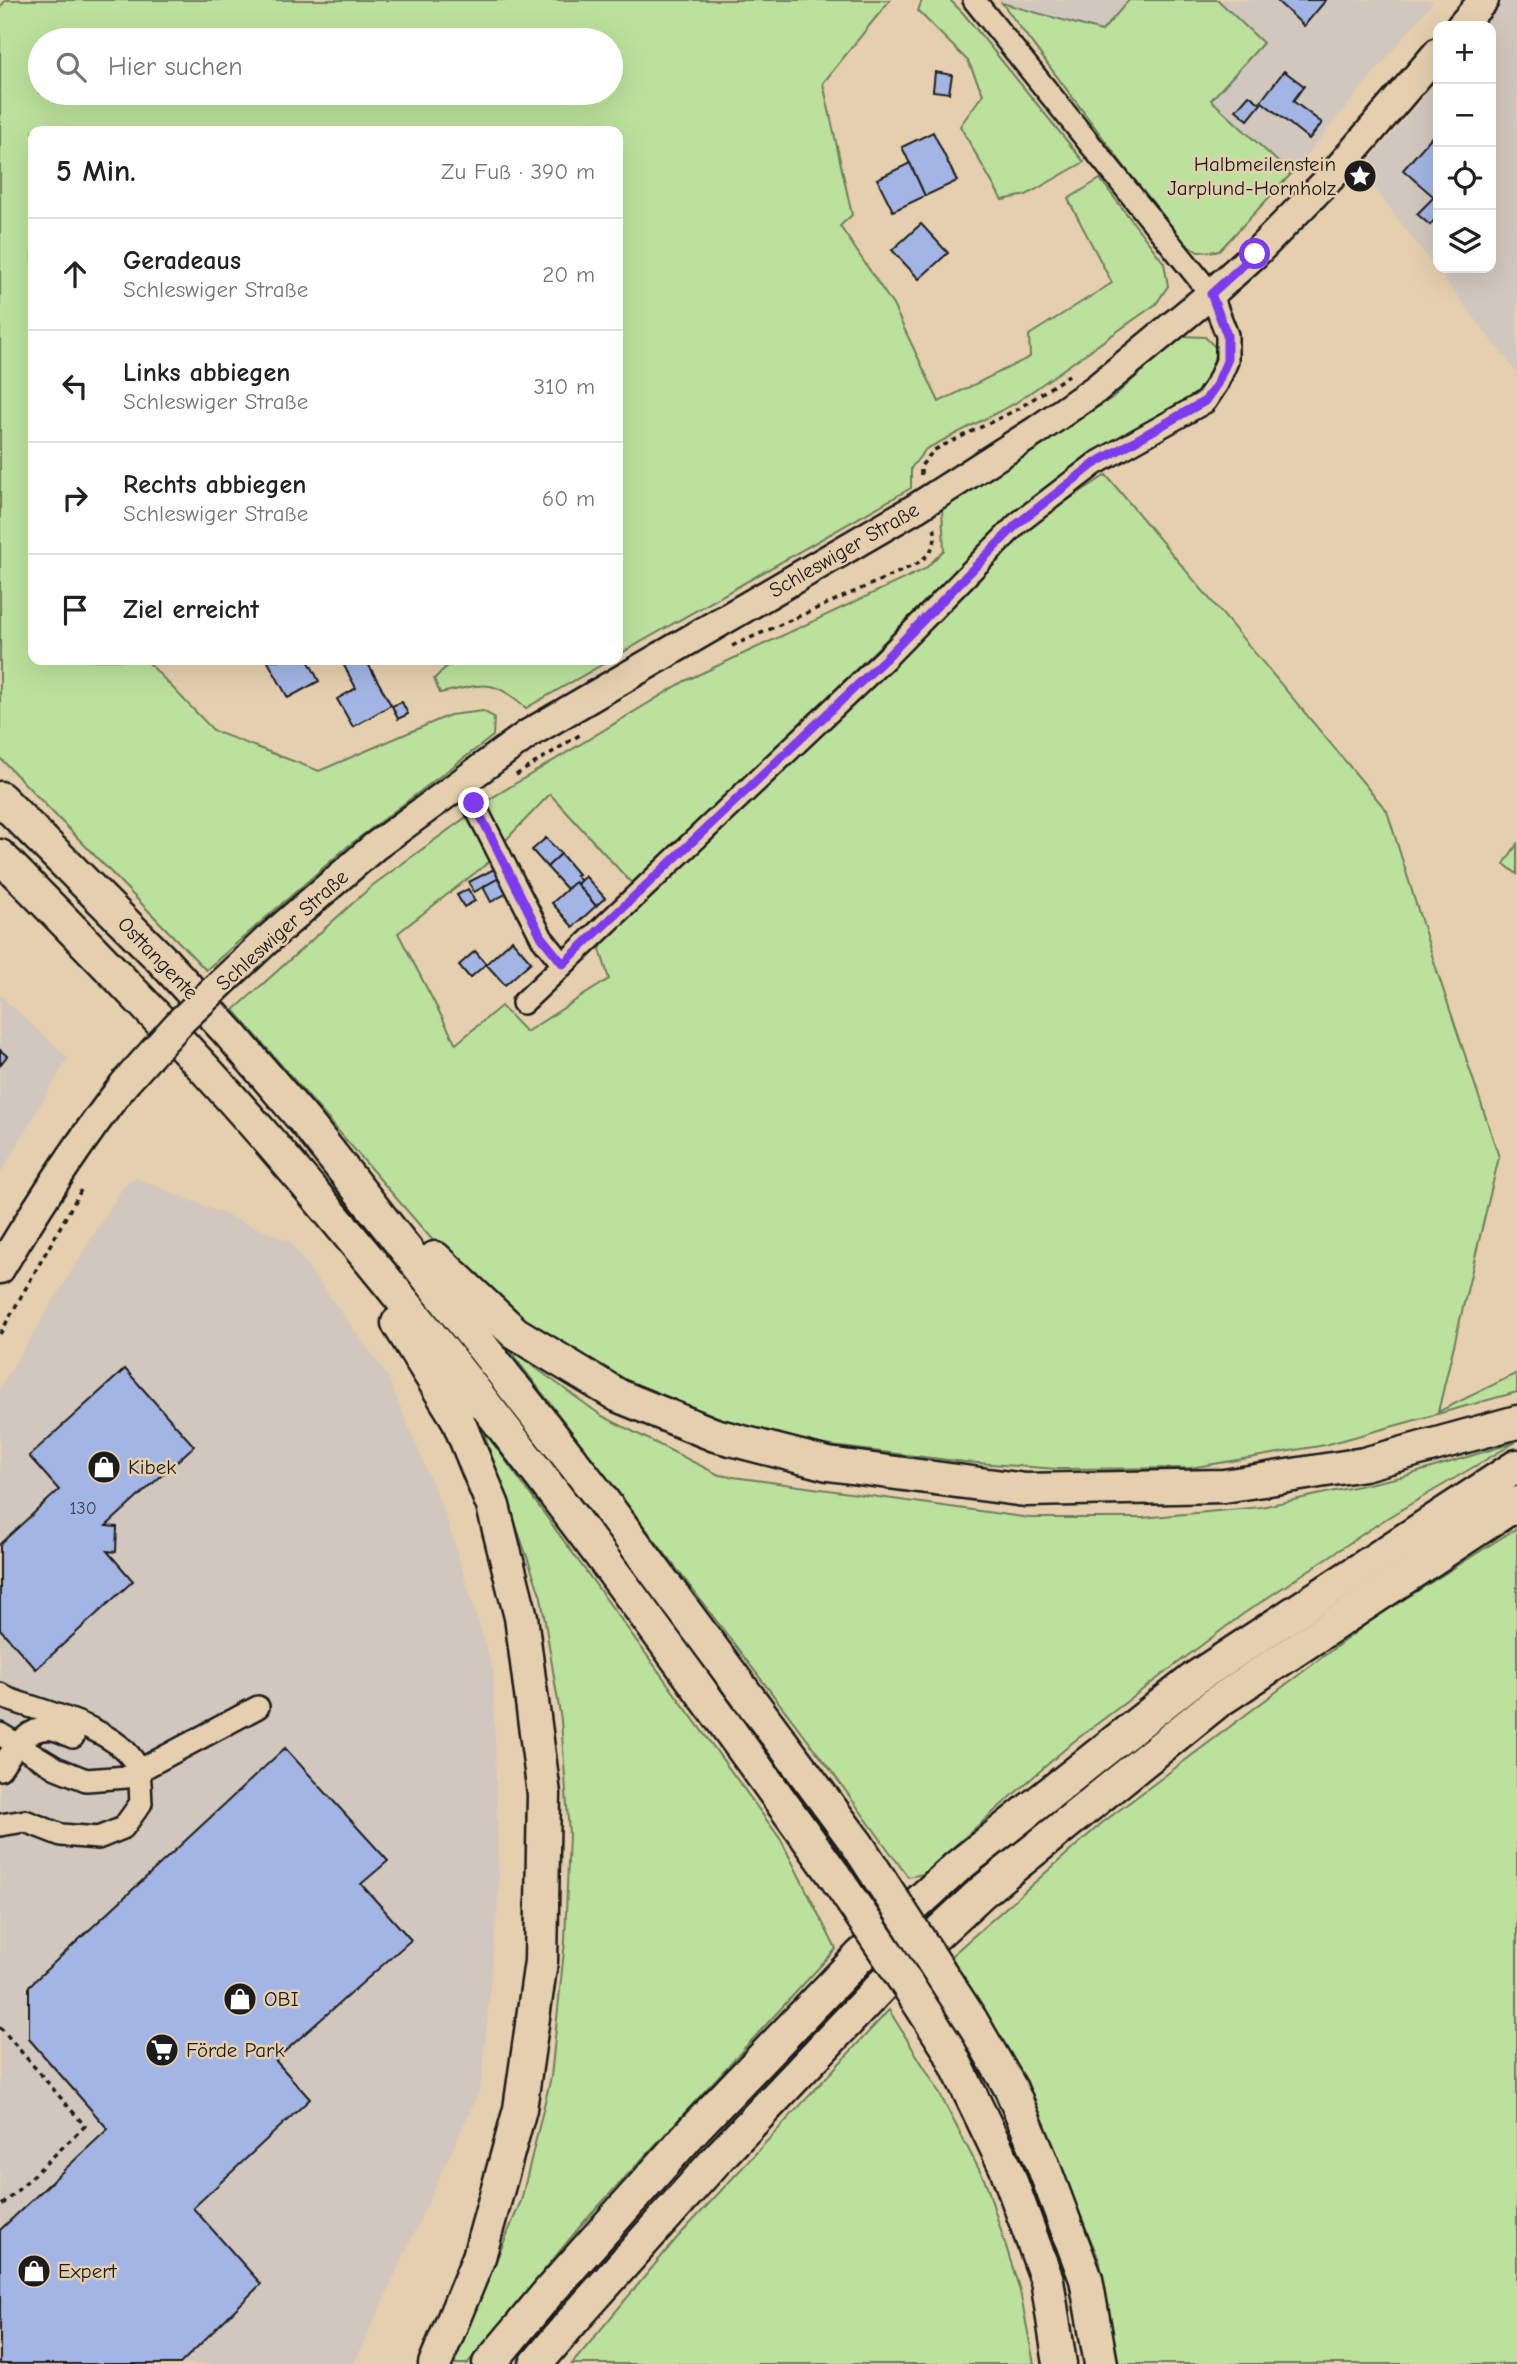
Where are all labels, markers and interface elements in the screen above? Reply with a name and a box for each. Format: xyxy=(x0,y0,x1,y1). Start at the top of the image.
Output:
map controls xyxy=(1433,21,1496,273)
button: + xyxy=(1433,21,1496,84)
search box xyxy=(28,28,623,105)
icon: search xyxy=(52,48,90,86)
text: Hier suchen xyxy=(108,52,243,82)
button: − xyxy=(1433,84,1496,147)
button: locate xyxy=(1433,147,1496,210)
place label: Halbmeilenstein Jarplund-Hornholz xyxy=(1167,152,1336,200)
text: 5 Min. xyxy=(56,154,136,189)
place icon: Halbmeilenstein Jarplund-Hornholz xyxy=(1341,157,1379,195)
text: Zu Fuß · 390 m xyxy=(441,158,595,185)
button: layers xyxy=(1433,210,1496,273)
route start xyxy=(1239,238,1270,269)
text: Geradeaus xyxy=(123,246,241,276)
icon: ahead xyxy=(56,255,94,293)
text: 20 m xyxy=(542,261,595,288)
text: Schleswiger Straße xyxy=(123,276,308,303)
text: Links abbiegen xyxy=(123,358,290,388)
icon: left xyxy=(56,367,94,405)
text: 310 m xyxy=(534,373,595,400)
text: Schleswiger Straße xyxy=(123,388,308,415)
text: Rechts abbiegen xyxy=(123,470,306,500)
icon: right xyxy=(56,479,94,517)
text: 60 m xyxy=(542,485,595,512)
street label: Schleswiger Straße xyxy=(765,497,923,603)
text: Schleswiger Straße xyxy=(123,500,308,527)
icon: arrive xyxy=(56,591,94,629)
text: Ziel erreicht xyxy=(123,595,259,625)
route end xyxy=(458,787,489,818)
street label: Schleswiger Straße xyxy=(211,865,353,995)
street label: Osttangente xyxy=(113,912,203,1004)
shop icon: Kibek xyxy=(85,1448,123,1486)
place label: Kibek xyxy=(128,1455,176,1479)
house number: 130 xyxy=(69,1498,97,1519)
shop icon: OBI xyxy=(221,1980,259,2018)
place label: OBI xyxy=(264,1987,299,2011)
supermarket icon: Förde Park xyxy=(143,2031,181,2069)
place label: Förde Park xyxy=(186,2038,285,2062)
shop icon: Expert xyxy=(15,2252,53,2290)
place label: Expert xyxy=(58,2259,118,2283)

